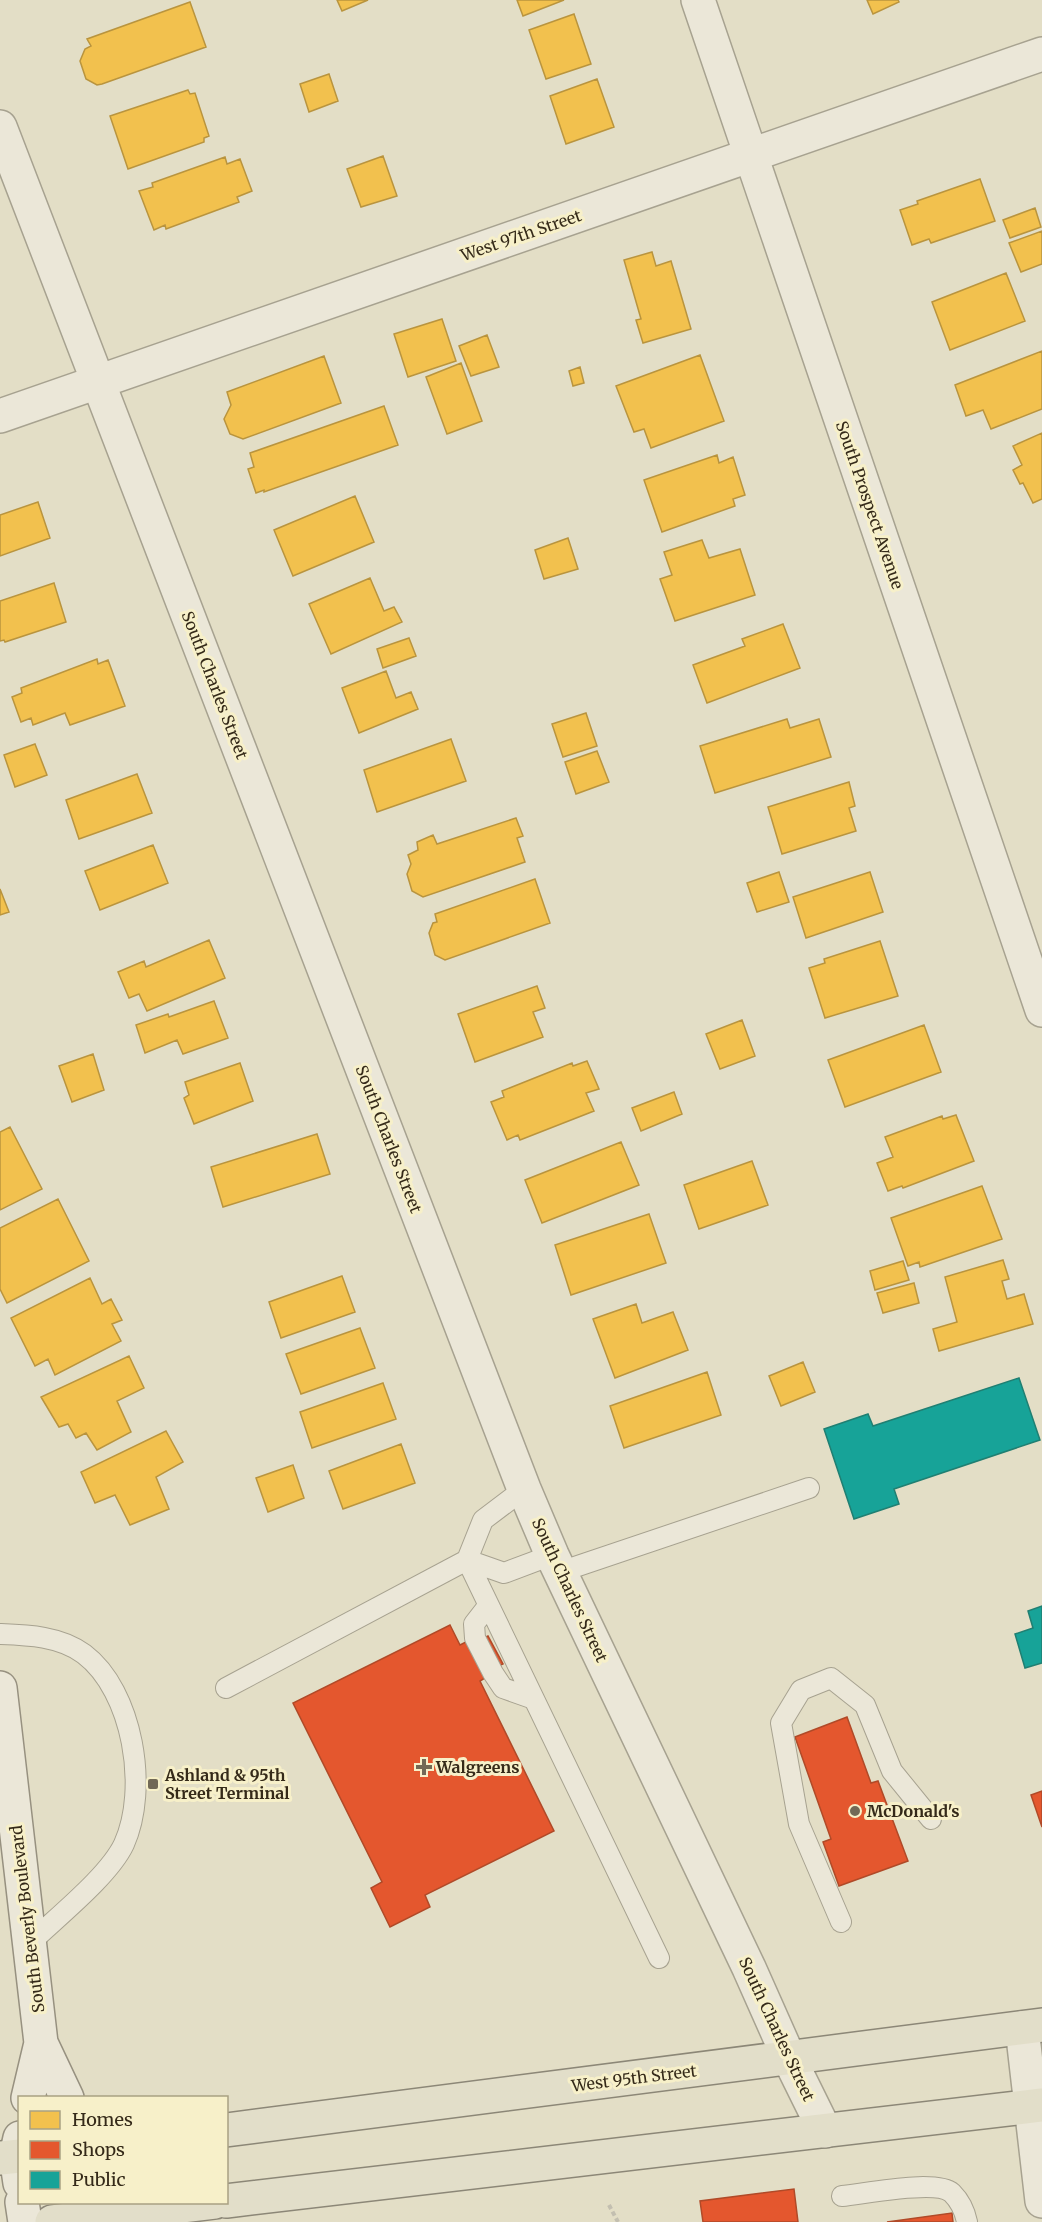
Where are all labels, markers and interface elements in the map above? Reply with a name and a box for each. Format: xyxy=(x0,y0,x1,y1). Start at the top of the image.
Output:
street label: West 97th Street xyxy=(457,205,585,265)
street label: South Prospect Avenue xyxy=(832,418,908,592)
street label: South Charles Street xyxy=(178,608,253,762)
street label: South Charles Street xyxy=(352,1062,427,1216)
street label: South Charles Street xyxy=(528,1515,612,1666)
place label: Walgreens xyxy=(435,1757,520,1777)
marker: Walgreens xyxy=(417,1760,431,1774)
place label: Ashland & 95th Street Terminal xyxy=(164,1765,289,1803)
marker: Ashland & 95th Street Terminal xyxy=(146,1777,160,1791)
place label: McDonald's xyxy=(867,1801,960,1821)
marker: McDonald's xyxy=(848,1804,862,1818)
street label: South Beverly Boulevard xyxy=(6,1824,48,2014)
street label: South Charles Street xyxy=(735,1954,819,2105)
street label: West 95th Street xyxy=(569,2060,699,2096)
legend xyxy=(18,2096,228,2204)
text: Homes xyxy=(72,2108,133,2131)
text: Shops xyxy=(72,2138,125,2161)
text: Public xyxy=(72,2168,126,2191)

